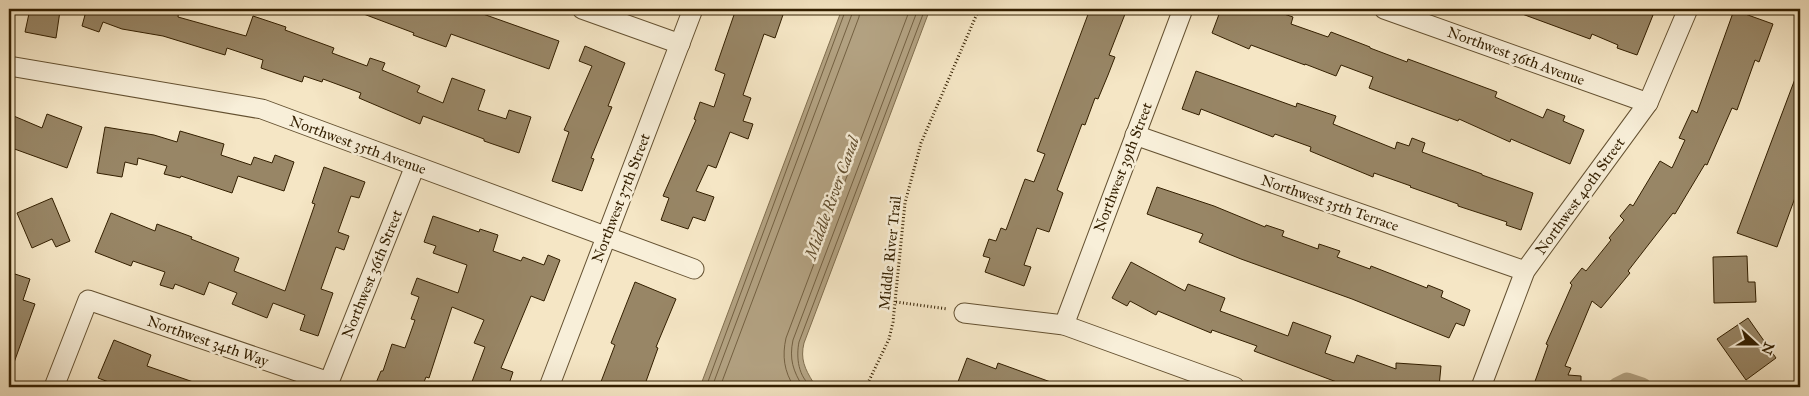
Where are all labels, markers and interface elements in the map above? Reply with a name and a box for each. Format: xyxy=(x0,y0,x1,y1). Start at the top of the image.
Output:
street label: Northwest 36th Avenue xyxy=(1445,23,1587,89)
street label: Northwest 39th Street xyxy=(1090,99,1156,234)
street label: Northwest 35th Avenue xyxy=(287,112,429,178)
street label: Northwest 37th Street xyxy=(588,130,654,265)
water label: Middle River Canal xyxy=(800,132,864,264)
street label: Northwest 40th Street xyxy=(1531,133,1629,258)
street label: Northwest 35th Terrace xyxy=(1259,171,1401,235)
street label: Middle River Trail xyxy=(875,194,905,311)
street label: Northwest 36th Street xyxy=(338,206,406,341)
street label: Northwest 34th Way xyxy=(145,312,272,371)
north arrow xyxy=(1732,318,1782,368)
text: N xyxy=(1758,340,1778,357)

